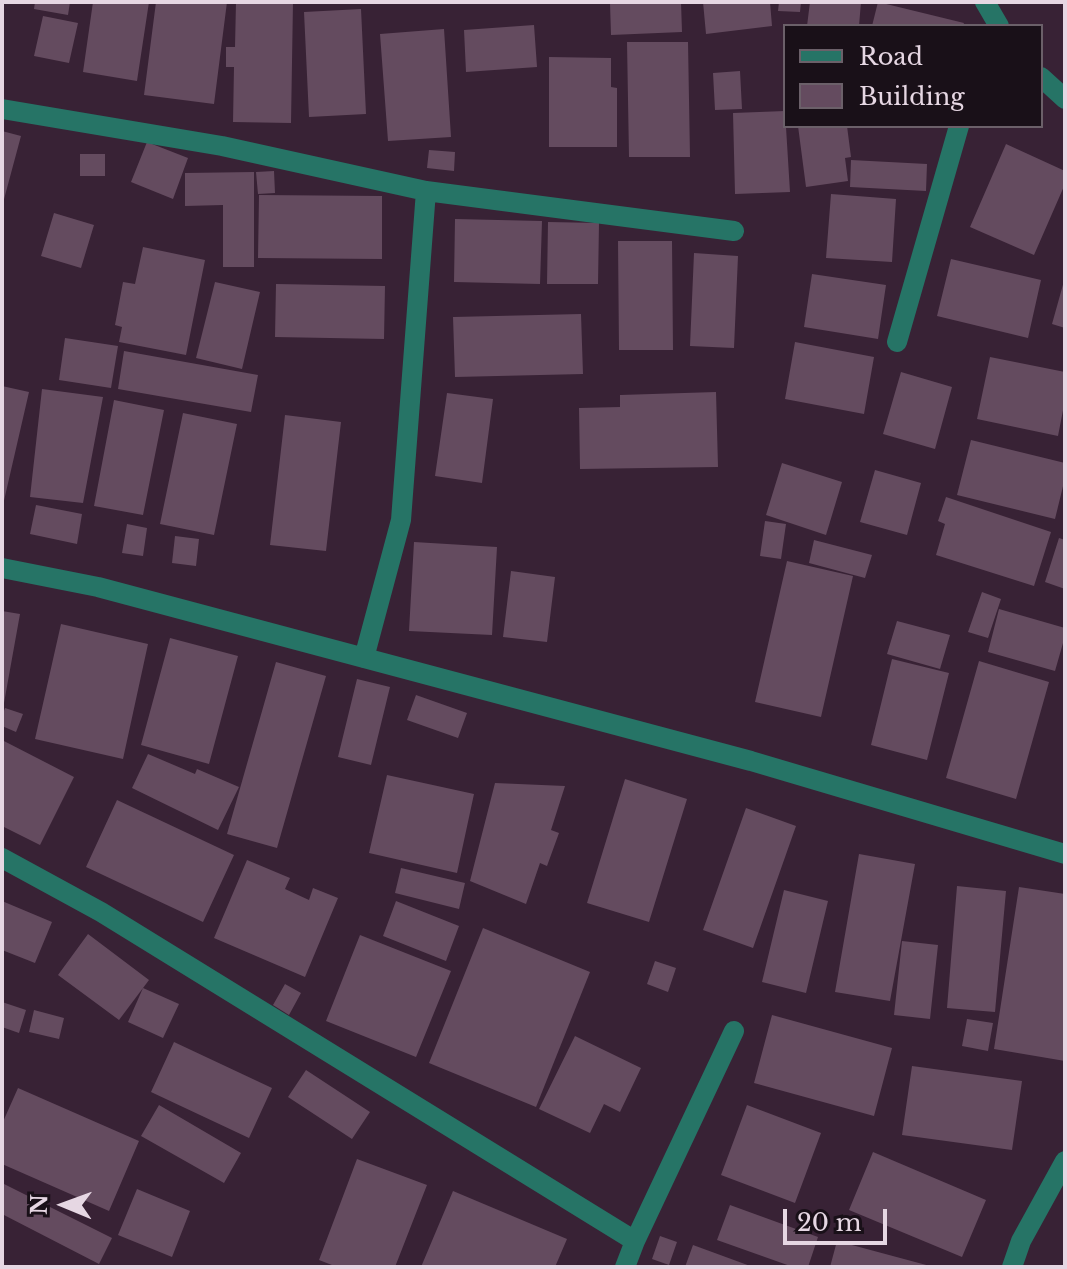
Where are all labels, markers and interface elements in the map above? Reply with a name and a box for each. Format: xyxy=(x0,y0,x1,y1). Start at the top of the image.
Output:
legend xyxy=(783,24,1043,128)
text: Road xyxy=(859,42,923,71)
text: Building xyxy=(859,82,965,111)
north arrow xyxy=(24,1165,104,1245)
scale bar xyxy=(787,1193,891,1243)
text: N xyxy=(26,1194,53,1215)
text: 20 m xyxy=(797,1208,862,1237)

